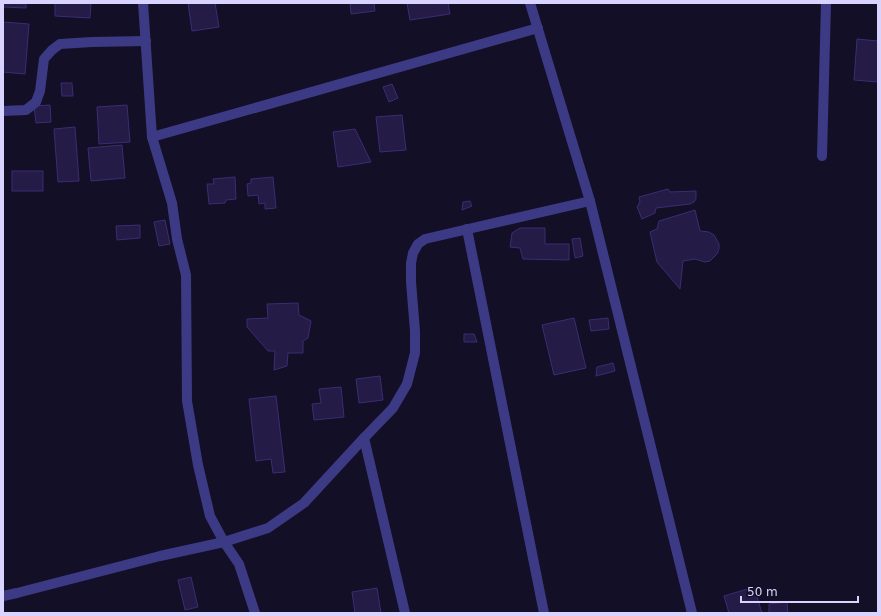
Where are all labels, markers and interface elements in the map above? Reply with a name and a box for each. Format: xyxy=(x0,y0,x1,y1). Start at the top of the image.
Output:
scale bar xyxy=(741,578,858,604)
text: 50 m xyxy=(747,585,778,599)

